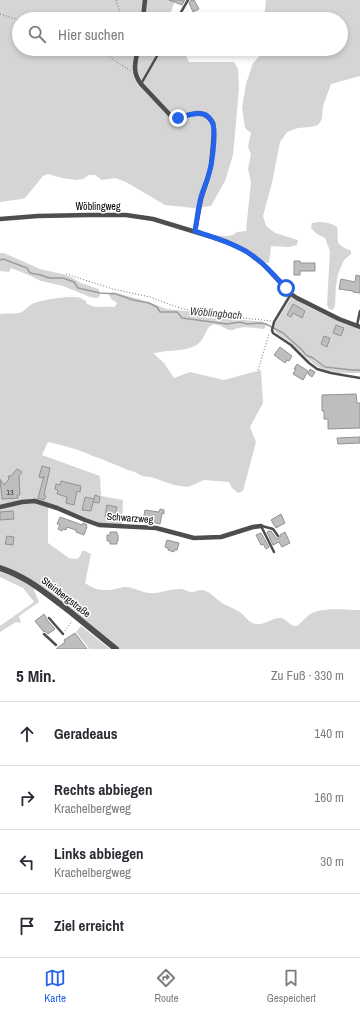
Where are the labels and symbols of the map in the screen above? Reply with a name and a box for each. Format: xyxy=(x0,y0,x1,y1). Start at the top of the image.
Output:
route end xyxy=(169,109,187,127)
street label: Wöblingweg xyxy=(76,200,121,213)
route start xyxy=(277,279,295,297)
water label: Wöblingbach xyxy=(189,304,243,322)
house number: 13 xyxy=(6,487,14,497)
street label: Schwarzweg xyxy=(106,510,154,526)
street label: Steinbergstraße xyxy=(39,574,94,620)

